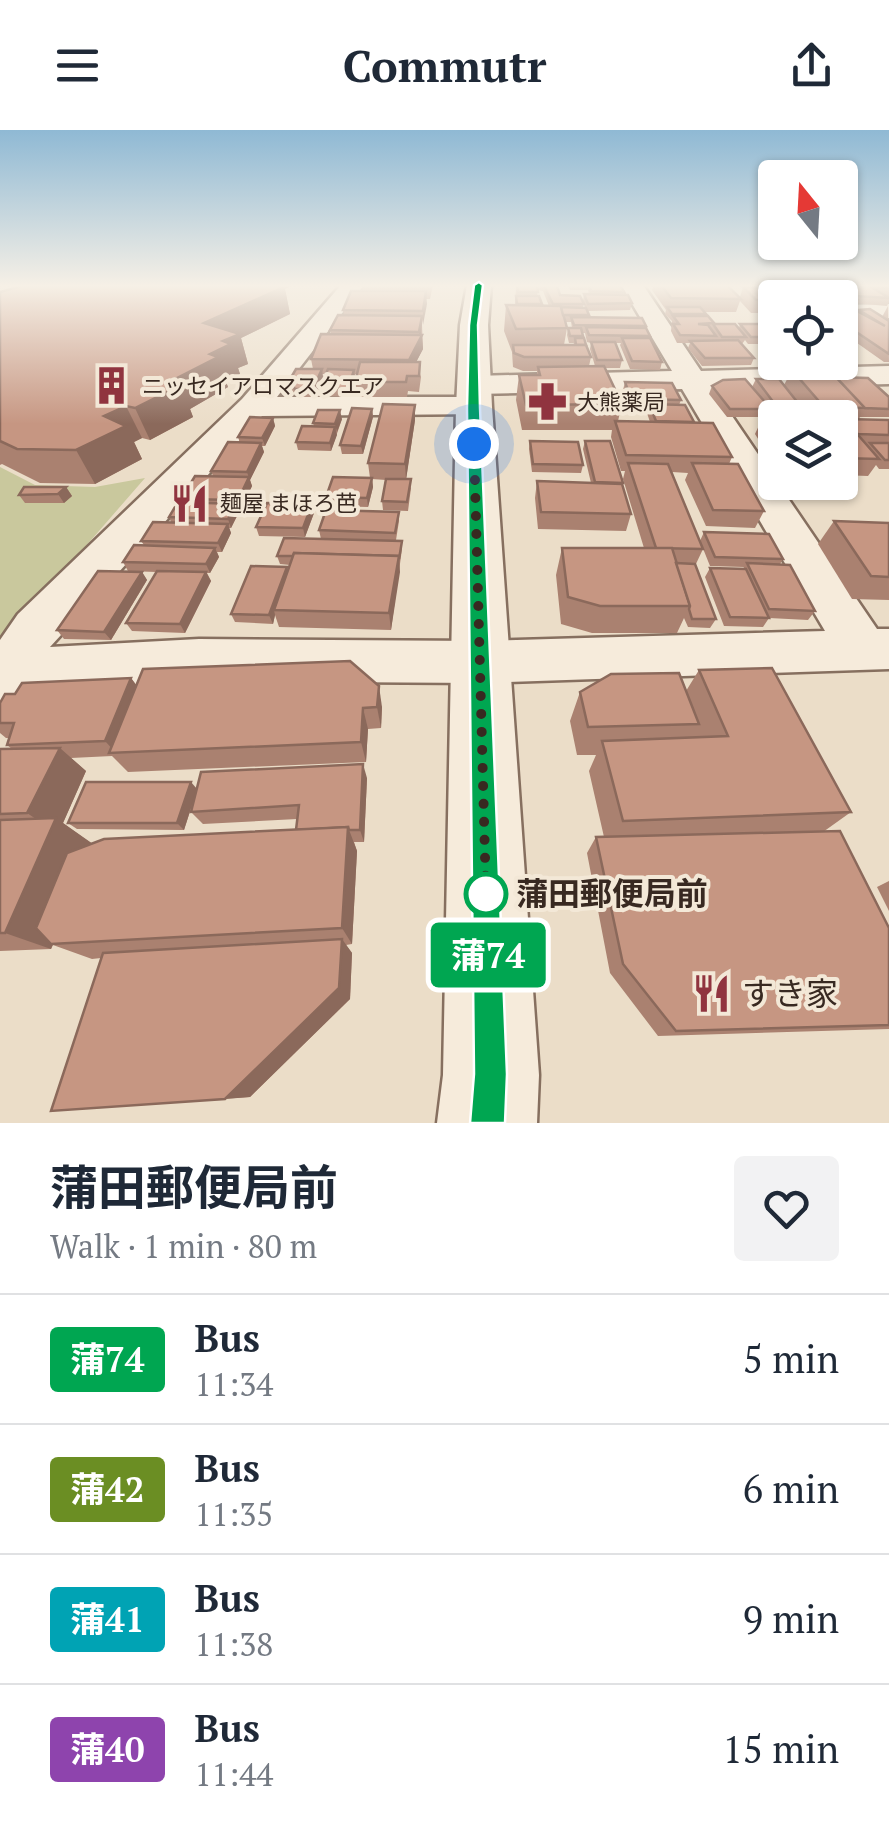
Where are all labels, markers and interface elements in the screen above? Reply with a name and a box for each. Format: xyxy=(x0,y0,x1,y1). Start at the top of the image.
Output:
text: Commutr xyxy=(343,35,546,95)
icon: menu xyxy=(50,38,105,93)
icon: share xyxy=(784,38,839,93)
north arrow xyxy=(758,160,858,260)
map controls xyxy=(758,160,858,500)
button: locate xyxy=(758,280,858,380)
building icon: ニッセイアロマスクエア xyxy=(91,365,133,407)
place label: ニッセイアロマスクエア xyxy=(142,371,384,400)
pharmacy icon: 大熊薬局 xyxy=(526,381,568,423)
place label: 大熊薬局 xyxy=(577,387,665,416)
button: layers xyxy=(758,400,858,500)
your location xyxy=(449,419,499,469)
restaurant icon: 麺屋 まほろ芭 xyxy=(169,482,211,524)
place label: 麺屋 まほろ芭 xyxy=(220,488,357,517)
place label: 蒲田郵便局前 xyxy=(516,872,708,914)
marker: 蒲田郵便局前 xyxy=(465,873,507,915)
line badge: 蒲74 xyxy=(430,922,546,988)
text: 蒲74 xyxy=(451,932,525,978)
place label: すき家 xyxy=(742,972,838,1014)
restaurant icon: すき家 xyxy=(691,973,733,1015)
text: 蒲田郵便局前 xyxy=(50,1155,338,1219)
button: heart xyxy=(734,1156,839,1261)
text: Walk · 1 min · 80 m xyxy=(50,1225,317,1267)
text: Bus xyxy=(195,1313,260,1363)
text: 5 min xyxy=(743,1334,839,1384)
text: 蒲74 xyxy=(70,1336,145,1382)
text: 11:34 xyxy=(195,1363,273,1405)
text: Bus xyxy=(195,1443,260,1493)
text: 6 min xyxy=(743,1464,839,1514)
text: 蒲42 xyxy=(70,1466,145,1512)
text: 11:35 xyxy=(195,1493,273,1535)
text: Bus xyxy=(195,1573,260,1623)
text: 9 min xyxy=(743,1594,839,1644)
text: 蒲41 xyxy=(70,1596,145,1642)
text: 11:38 xyxy=(195,1623,273,1665)
text: Bus xyxy=(195,1703,260,1753)
text: 15 min xyxy=(722,1724,839,1774)
text: 蒲40 xyxy=(70,1726,145,1772)
text: 11:44 xyxy=(195,1753,273,1795)

